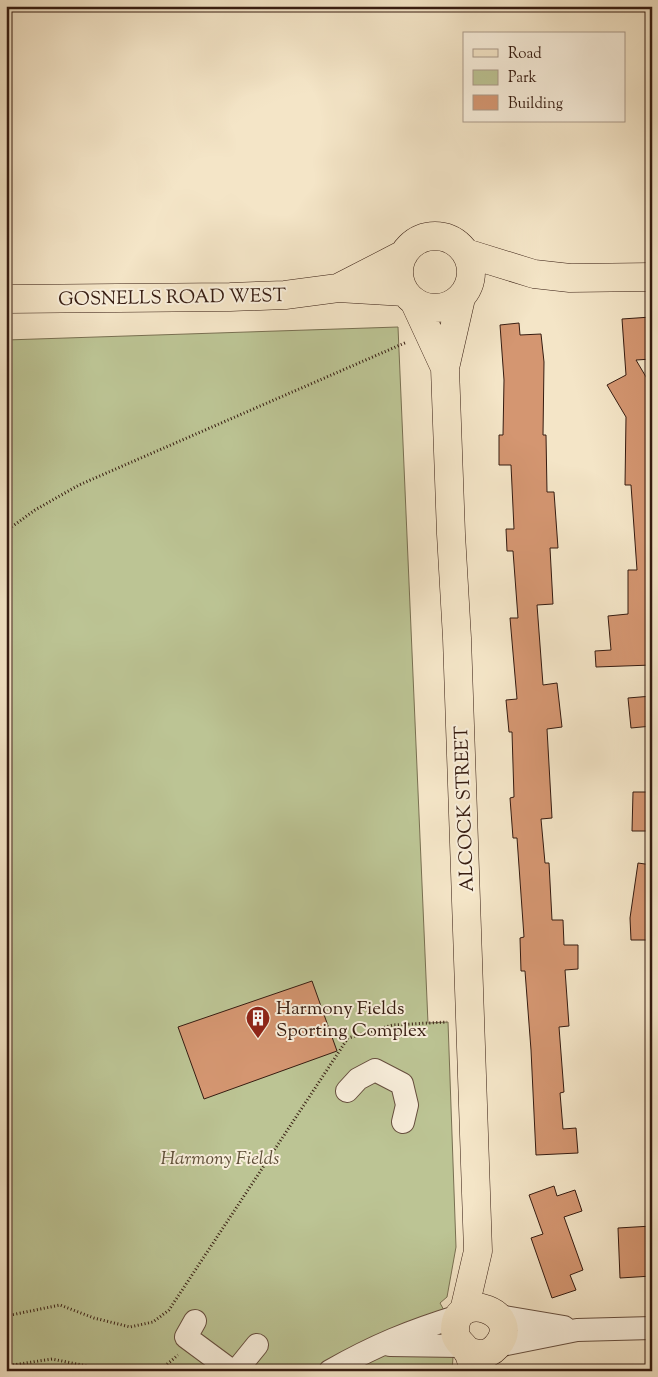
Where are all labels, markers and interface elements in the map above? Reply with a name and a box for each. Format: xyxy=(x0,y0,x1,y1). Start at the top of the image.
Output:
legend xyxy=(463,32,626,122)
text: Road xyxy=(508,44,542,65)
text: Park xyxy=(508,68,537,89)
text: Building xyxy=(508,94,563,115)
street label: GOSNELLS ROAD WEST xyxy=(58,283,286,314)
street label: ALCOCK STREET xyxy=(449,725,482,892)
place label: Harmony Fields Sporting Complex xyxy=(276,996,427,1045)
building icon: Harmony Fields Sporting Complex xyxy=(245,1005,271,1039)
park label: Harmony Fields xyxy=(161,1146,279,1173)

